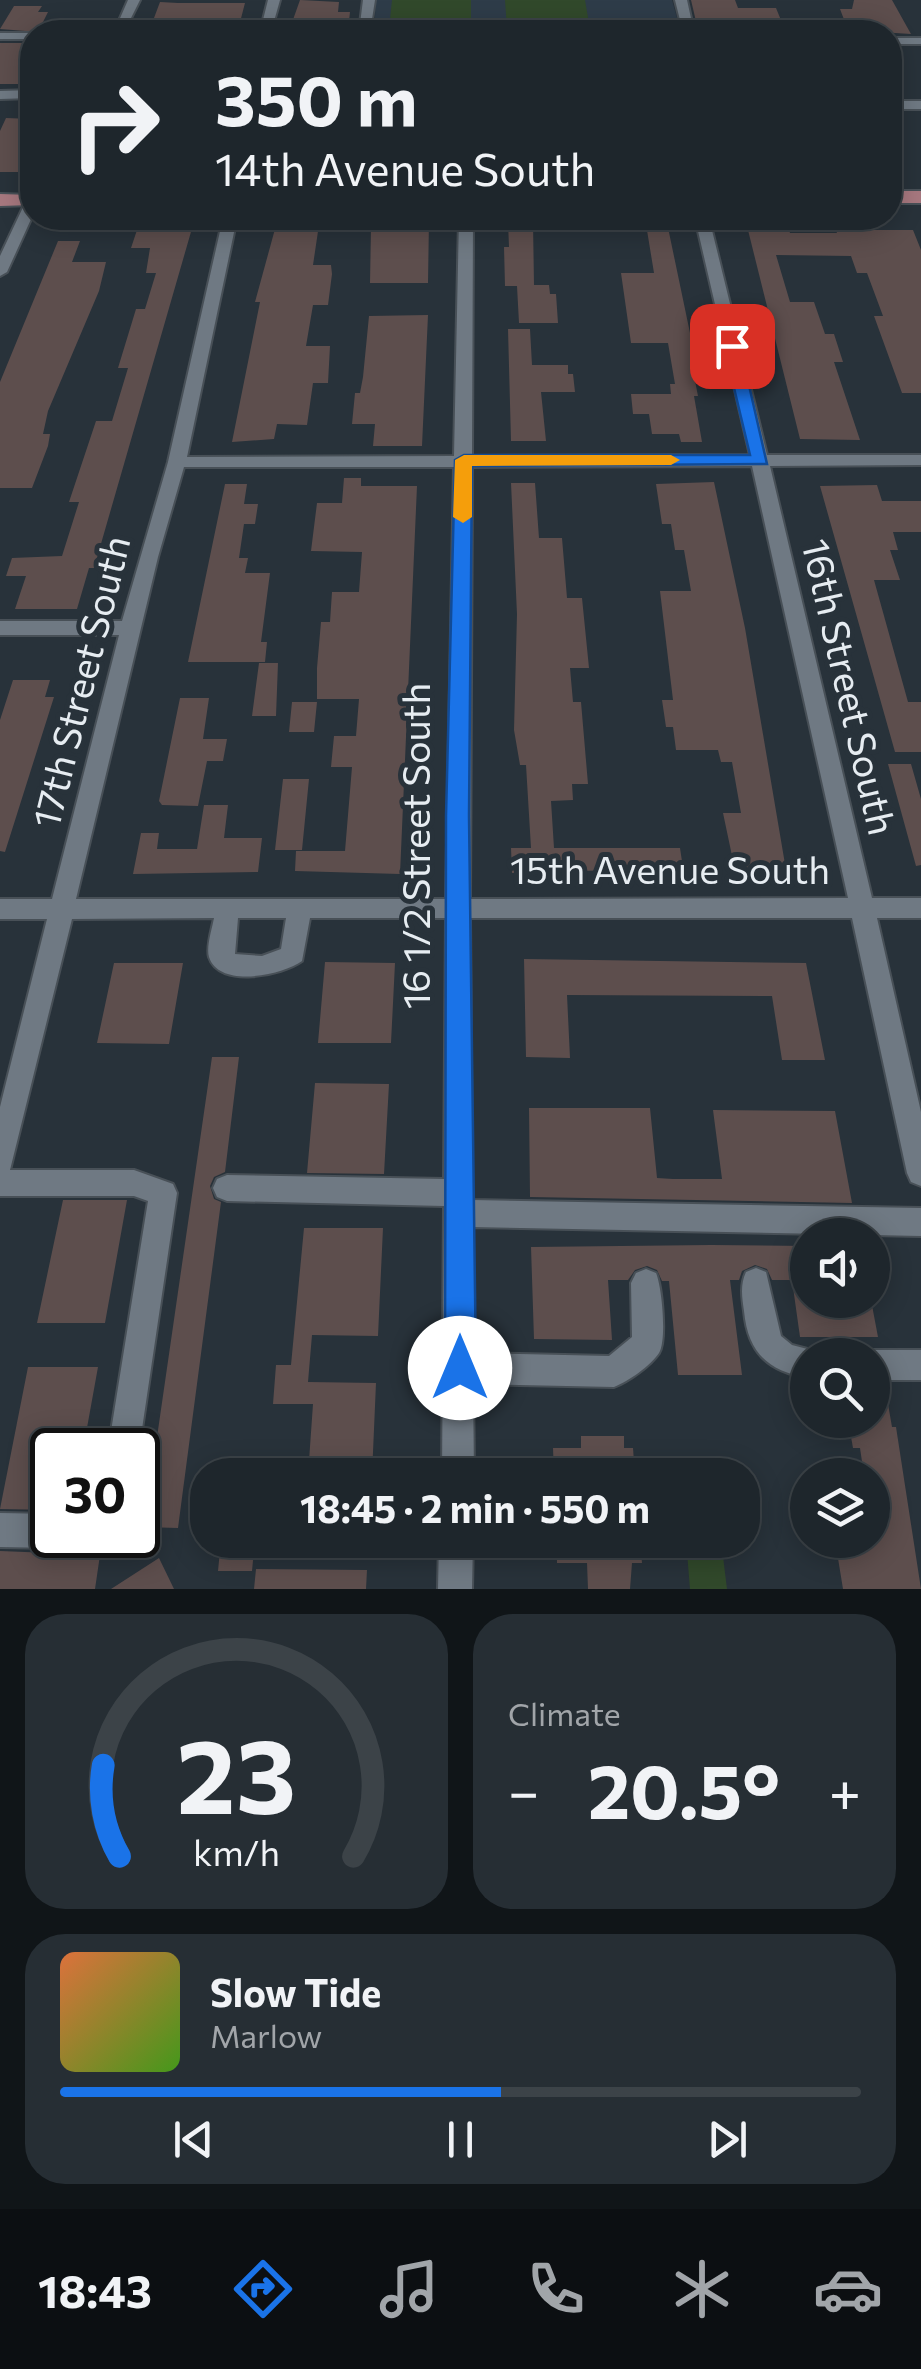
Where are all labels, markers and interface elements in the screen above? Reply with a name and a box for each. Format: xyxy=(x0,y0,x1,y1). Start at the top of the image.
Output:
text: 350 m xyxy=(215,55,418,140)
icon: right xyxy=(50,60,180,190)
text: 14th Avenue South xyxy=(215,140,595,195)
pin xyxy=(690,304,775,389)
icon: arrive xyxy=(705,319,760,374)
street label: 17th Street South xyxy=(21,531,139,832)
street label: 16th Street South xyxy=(794,534,907,839)
street label: 16 1/2 Street South xyxy=(391,683,438,1009)
street label: 15th Avenue South xyxy=(510,845,830,892)
map controls xyxy=(790,1218,890,1558)
button: sound xyxy=(790,1218,890,1318)
position arrow xyxy=(408,1316,512,1420)
button: search xyxy=(790,1338,890,1438)
speed limit sign: 30 xyxy=(30,1428,160,1558)
button: layers xyxy=(790,1458,890,1558)
text: 18:45 · 2 min · 550 m xyxy=(300,1484,650,1531)
text: Climate xyxy=(508,1693,621,1733)
text: 23 xyxy=(177,1708,296,1835)
text: 20.5° xyxy=(588,1743,780,1834)
text: − xyxy=(508,1756,539,1823)
text: + xyxy=(829,1756,861,1823)
text: km/h xyxy=(193,1830,280,1873)
text: Slow Tide xyxy=(210,1968,381,2015)
text: Marlow xyxy=(210,2015,322,2055)
icon: previous xyxy=(166,2112,221,2167)
icon: pause xyxy=(433,2112,488,2167)
icon: next xyxy=(700,2112,755,2167)
icon: directions xyxy=(228,2254,298,2324)
icon: music xyxy=(374,2254,444,2324)
icon: phone xyxy=(521,2254,591,2324)
icon: climate xyxy=(667,2254,737,2324)
icon: car xyxy=(813,2254,883,2324)
text: 18:43 xyxy=(38,2262,152,2317)

